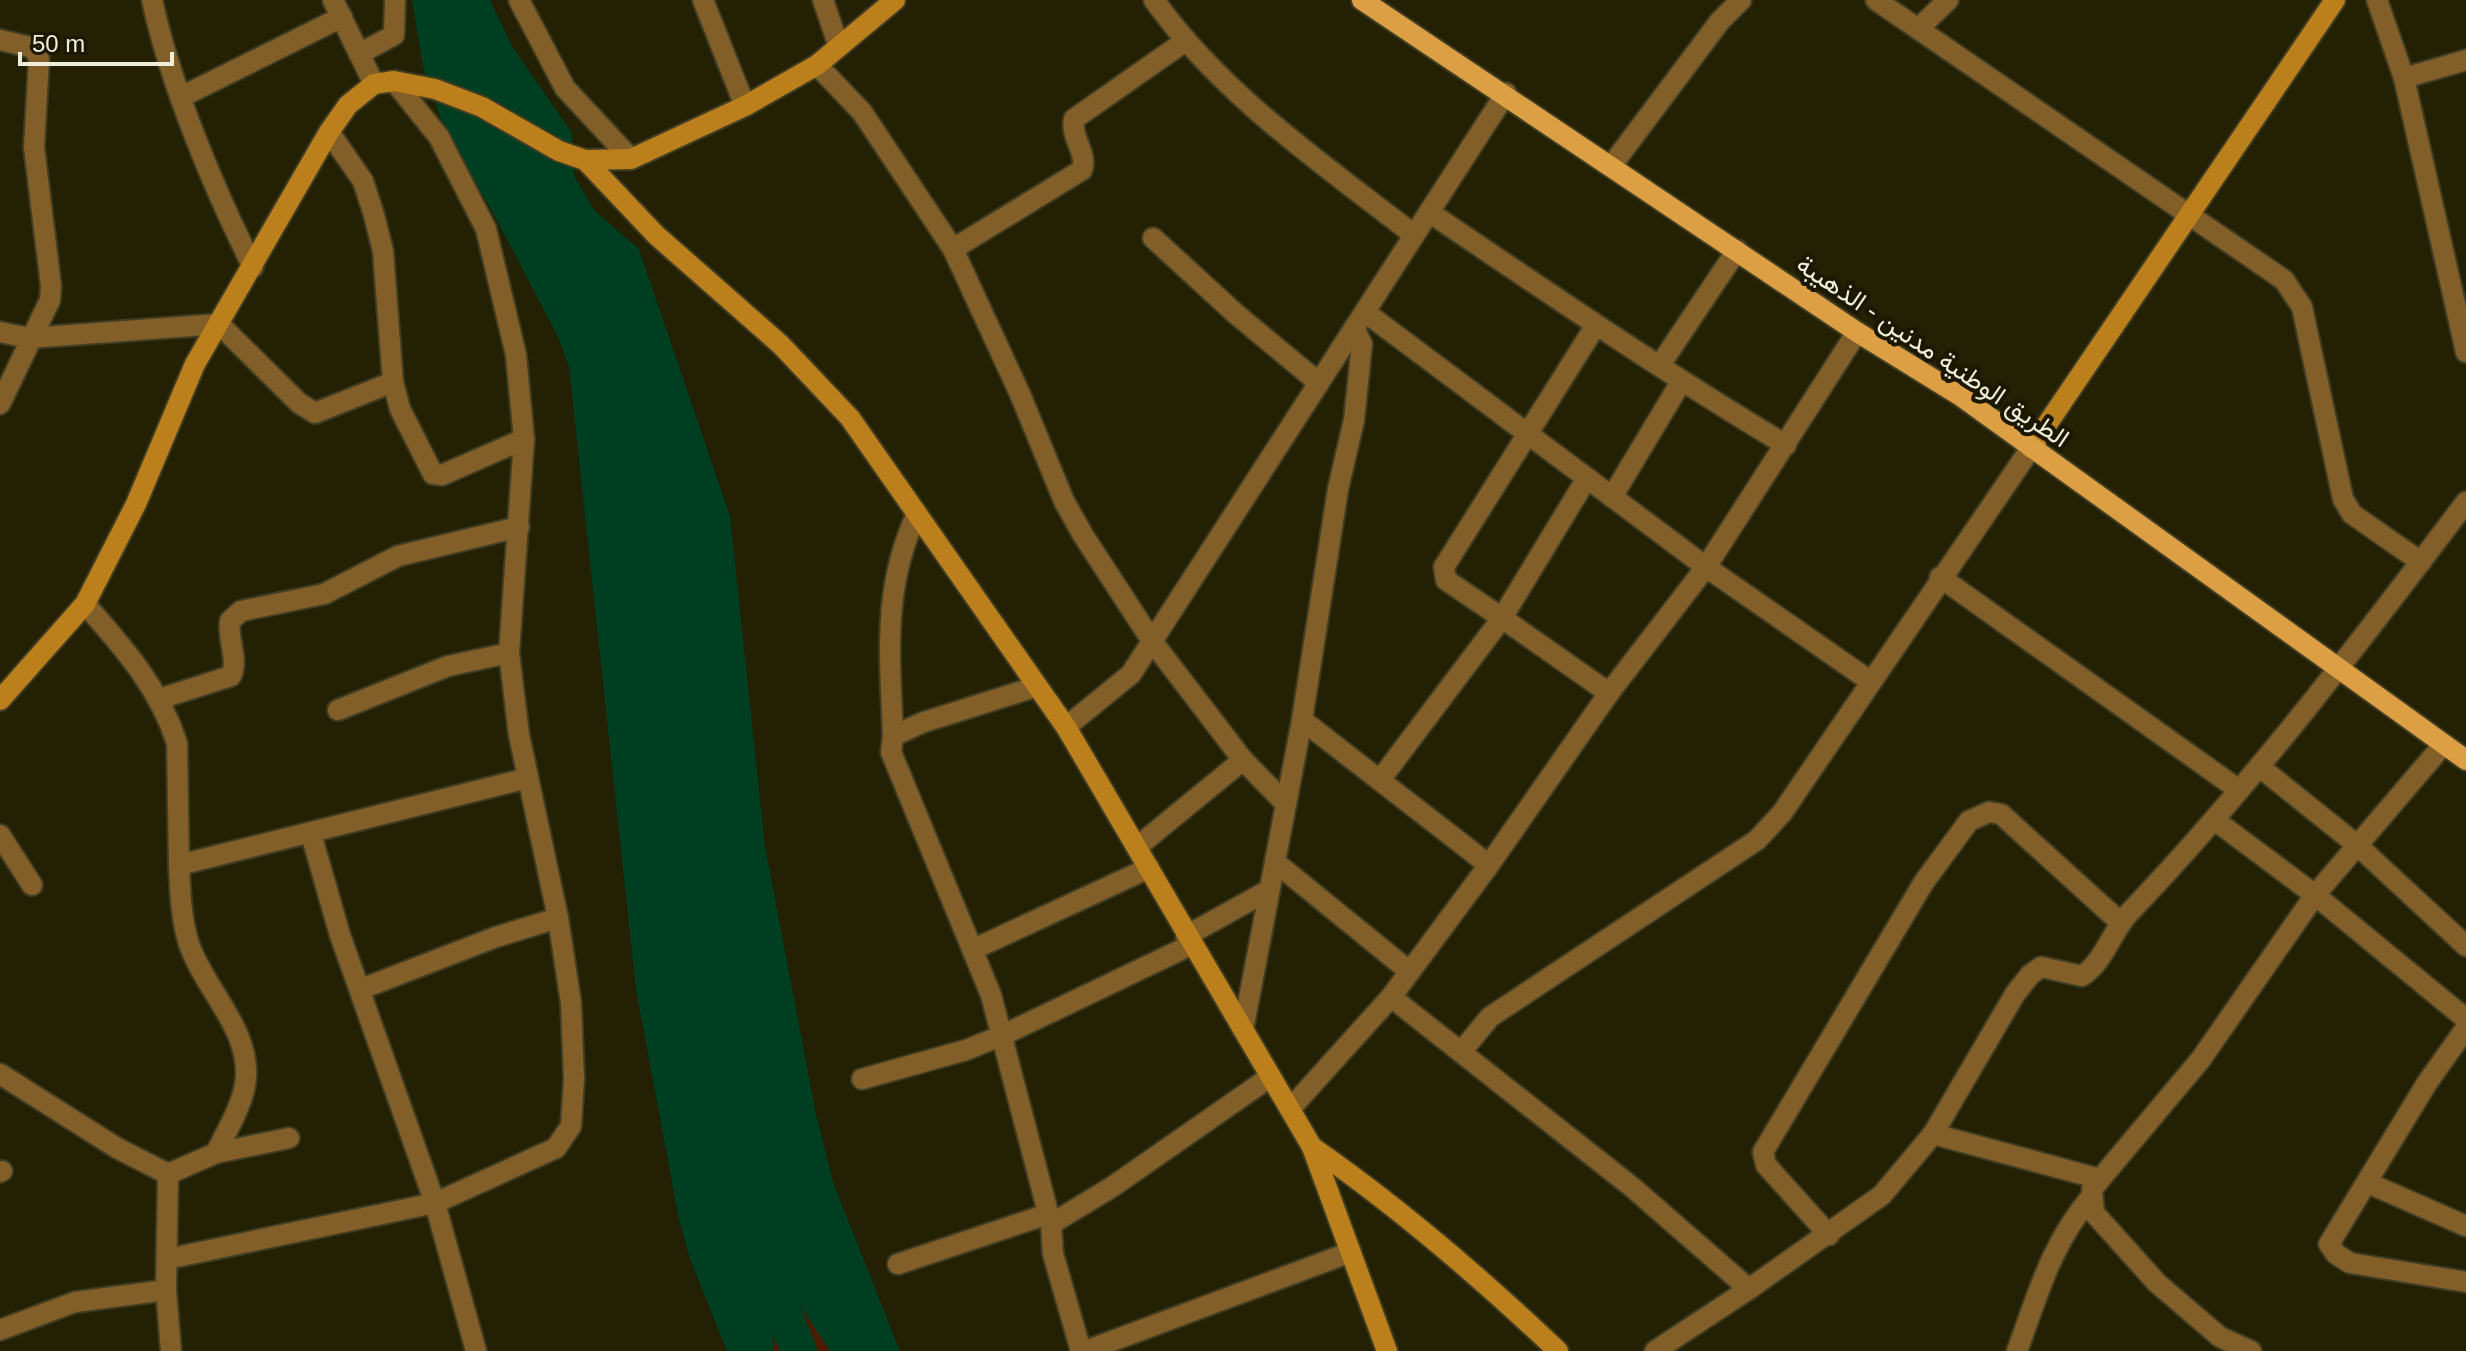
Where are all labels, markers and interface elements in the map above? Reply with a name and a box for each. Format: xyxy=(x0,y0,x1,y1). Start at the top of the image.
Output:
scale bar xyxy=(20,16,172,66)
text: 50 m xyxy=(32,30,85,57)
street label: الطريق الوطنية مدنين - الذهيبة xyxy=(1791,249,2075,454)

